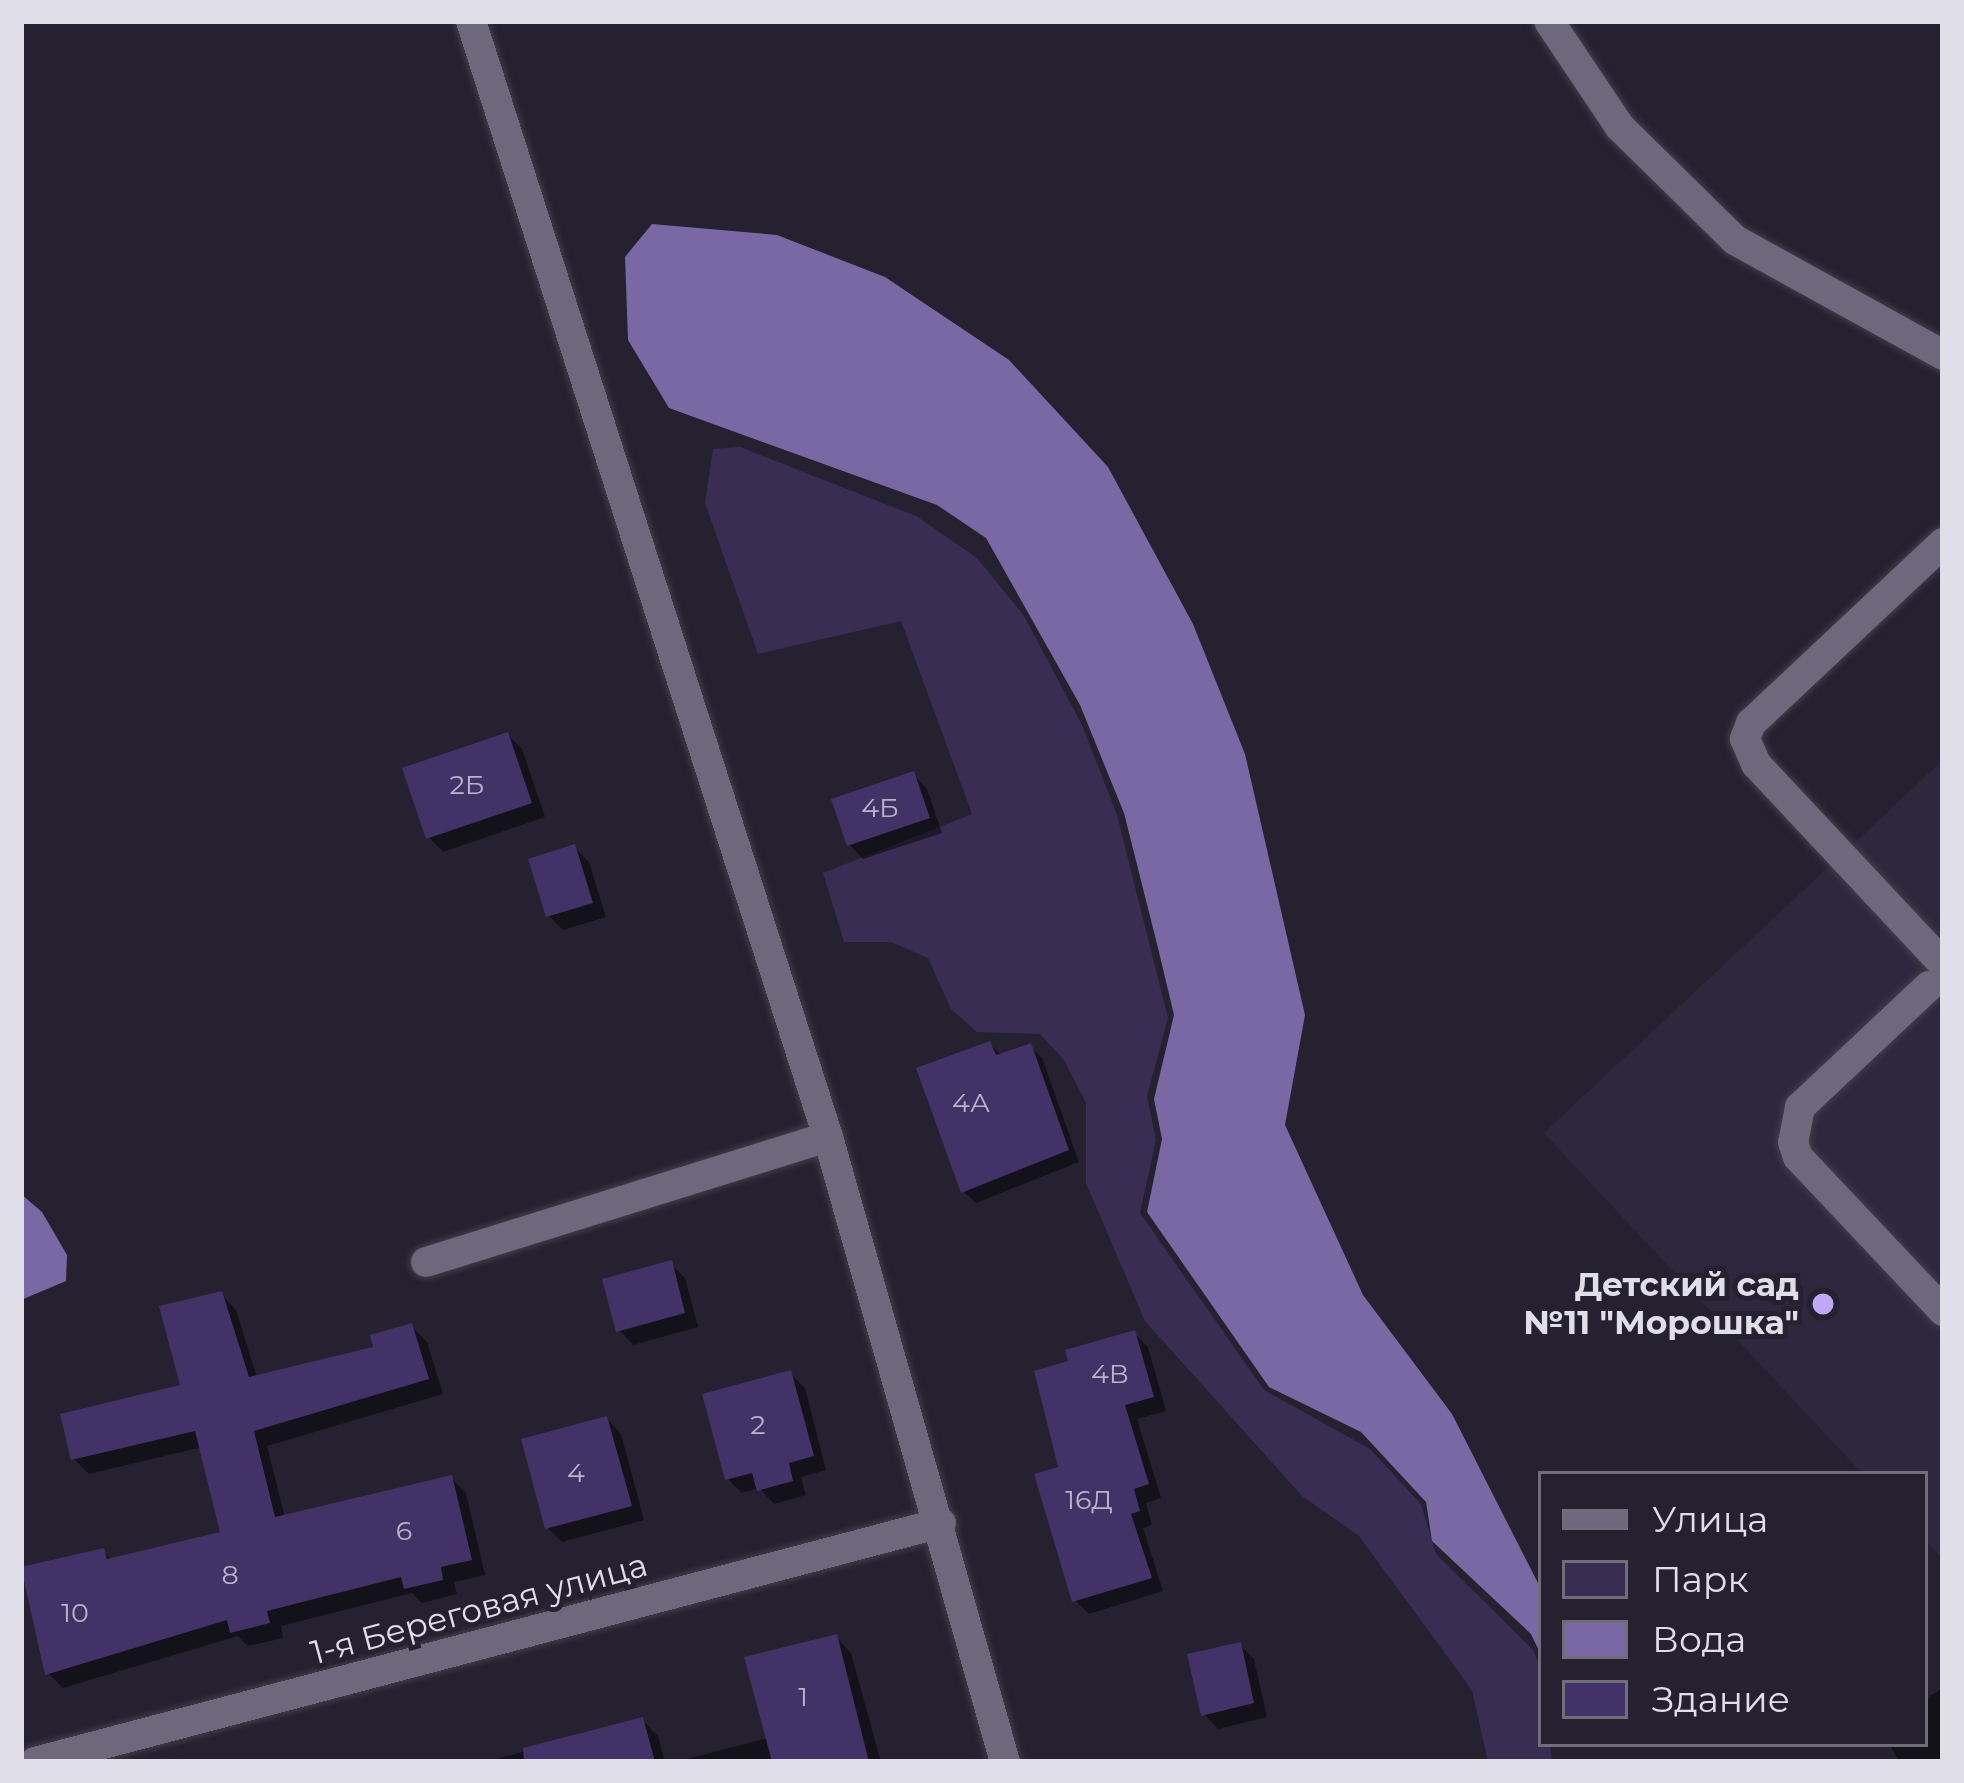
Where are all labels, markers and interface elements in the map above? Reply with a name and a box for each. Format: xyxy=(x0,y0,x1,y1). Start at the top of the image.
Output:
house number: 2Б xyxy=(450,769,484,801)
house number: 4Б xyxy=(861,792,899,824)
house number: 4А xyxy=(952,1087,990,1119)
place label: Детский сад №11 "Морошка" xyxy=(1523,1265,1799,1343)
marker: Детский сад №11 "Морошка" xyxy=(1810,1291,1836,1317)
house number: 4В xyxy=(1091,1358,1129,1390)
house number: 2 xyxy=(750,1409,766,1441)
house number: 4 xyxy=(567,1457,585,1489)
legend xyxy=(1538,1471,1928,1747)
house number: 16Д xyxy=(1065,1484,1113,1516)
text: Улица xyxy=(1652,1497,1768,1541)
house number: 6 xyxy=(396,1515,412,1547)
street label: 1-я Береговая улица xyxy=(306,1545,652,1673)
text: Парк xyxy=(1652,1557,1748,1601)
house number: 8 xyxy=(221,1559,239,1591)
house number: 10 xyxy=(61,1597,89,1629)
text: Вода xyxy=(1652,1617,1746,1661)
text: Здание xyxy=(1652,1677,1790,1721)
house number: 1 xyxy=(798,1681,808,1713)

